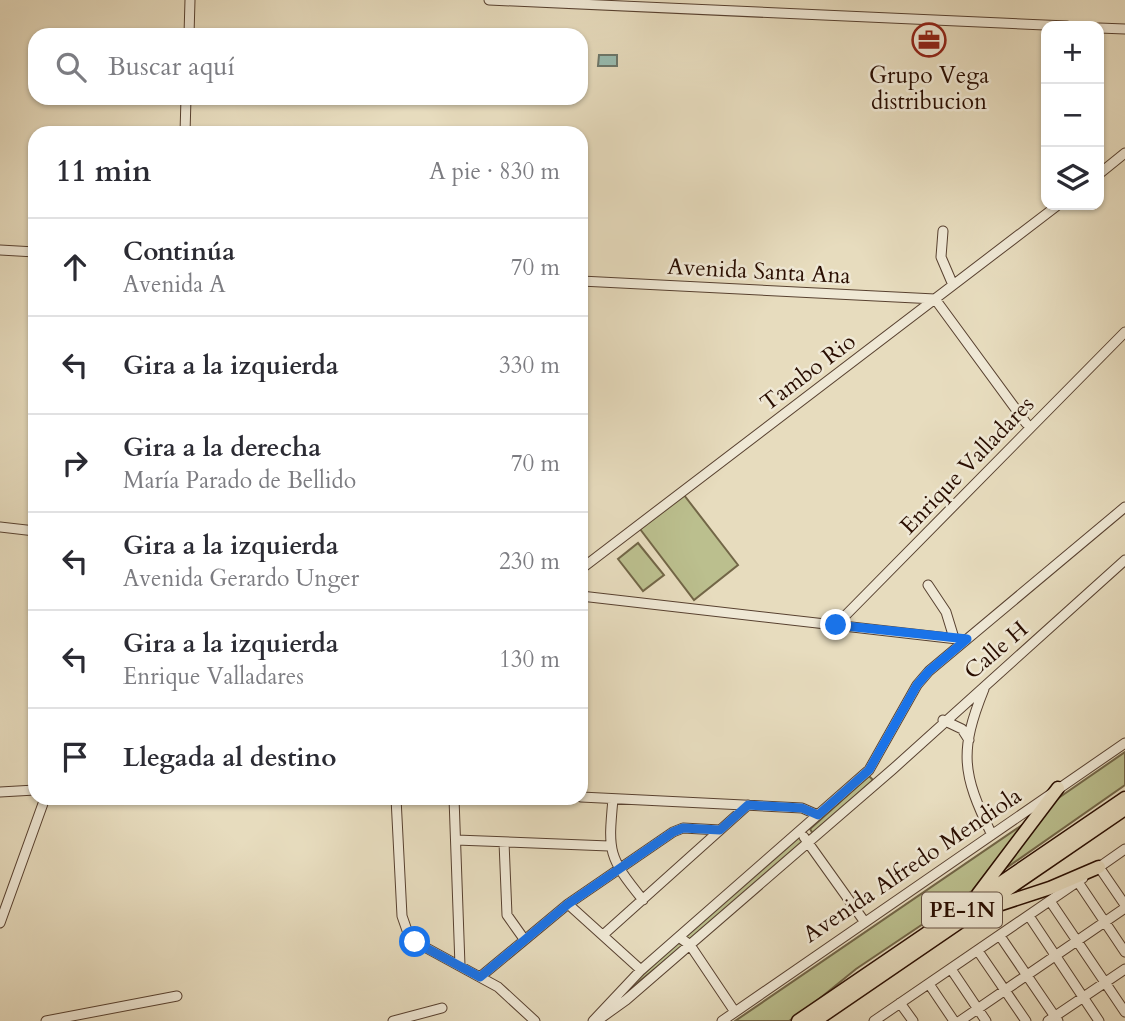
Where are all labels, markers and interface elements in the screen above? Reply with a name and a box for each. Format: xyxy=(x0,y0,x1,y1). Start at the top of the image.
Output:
office icon: Grupo Vega distribucion xyxy=(910,21,948,59)
map controls xyxy=(1041,21,1104,210)
button: + xyxy=(1041,21,1104,84)
search box xyxy=(28,28,588,105)
icon: search xyxy=(52,48,90,86)
text: Buscar aquí xyxy=(108,49,235,84)
place label: Grupo Vega distribucion xyxy=(869,60,989,117)
button: − xyxy=(1041,84,1104,147)
button: layers xyxy=(1041,147,1104,210)
text: 11 min xyxy=(56,151,151,192)
text: A pie · 830 m xyxy=(429,156,560,187)
text: Continúa xyxy=(123,234,235,269)
icon: ahead xyxy=(56,248,94,286)
street label: Avenida Santa Ana xyxy=(666,251,852,291)
text: 70 m xyxy=(511,252,560,283)
text: Avenida A xyxy=(123,269,226,300)
street label: Tambo Rio xyxy=(754,326,862,418)
icon: left xyxy=(56,346,94,384)
text: Gira a la izquierda xyxy=(123,348,339,383)
text: 330 m xyxy=(499,350,560,381)
street label: Enrique Valladares xyxy=(893,389,1041,541)
text: Gira a la derecha xyxy=(123,430,321,465)
icon: right xyxy=(56,444,94,482)
text: 70 m xyxy=(511,448,560,479)
text: María Parado de Bellido xyxy=(123,465,356,496)
text: Gira a la izquierda xyxy=(123,528,339,563)
icon: left xyxy=(56,542,94,580)
text: 230 m xyxy=(499,546,560,577)
text: Avenida Gerardo Unger xyxy=(123,563,359,594)
route end xyxy=(820,609,851,640)
street label: Calle H xyxy=(957,614,1035,686)
text: Gira a la izquierda xyxy=(123,626,339,661)
icon: left xyxy=(56,640,94,678)
text: 130 m xyxy=(499,644,560,675)
text: Enrique Valladares xyxy=(123,661,304,692)
icon: arrive xyxy=(56,738,94,776)
text: Llegada al destino xyxy=(123,740,337,775)
street label: Avenida Alfredo Mendiola xyxy=(797,780,1027,950)
road number: PE-1N xyxy=(922,892,1002,928)
route start xyxy=(399,926,430,957)

